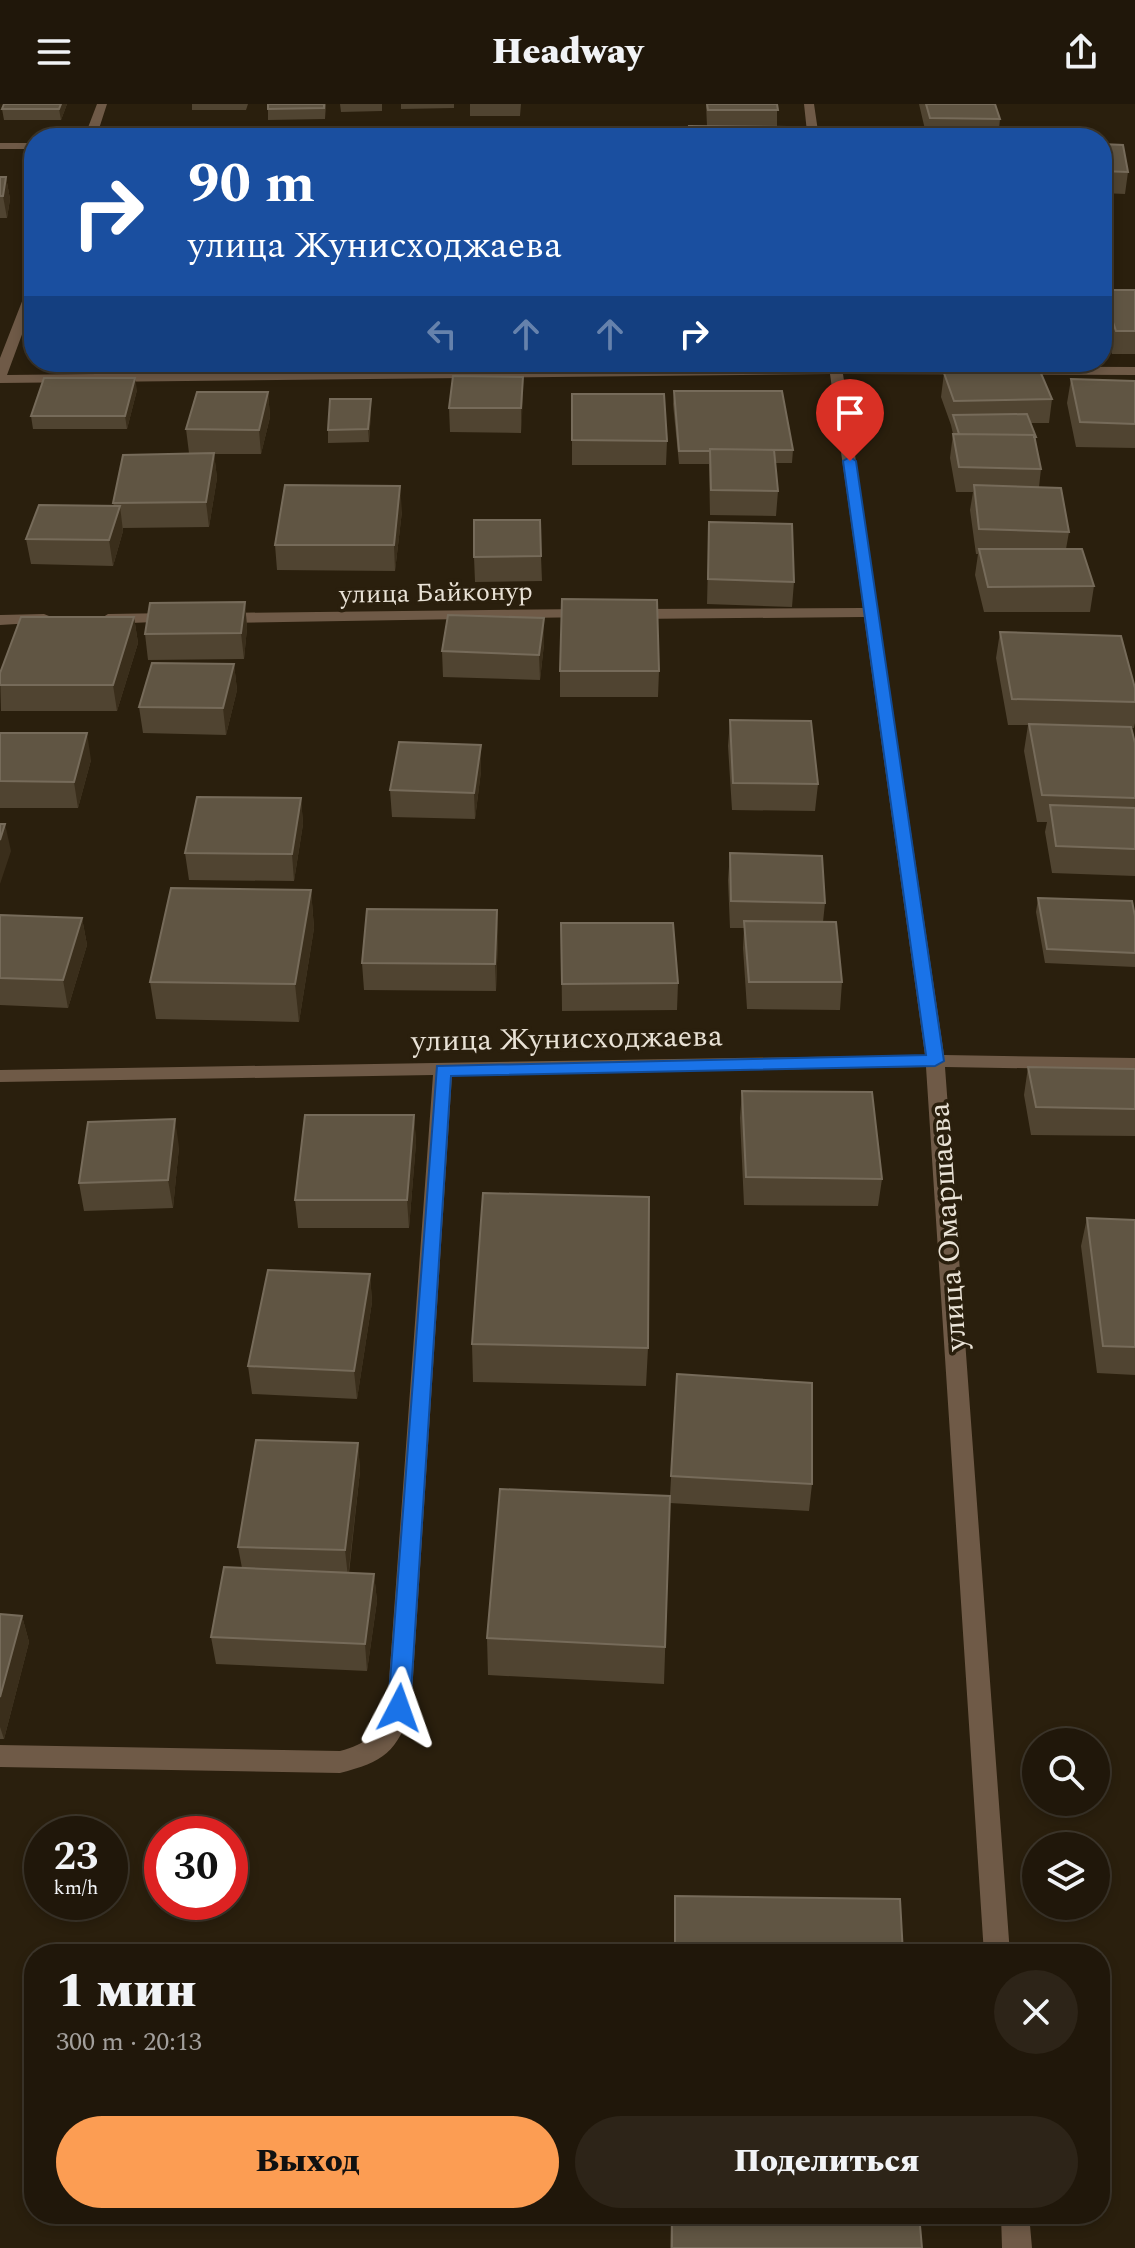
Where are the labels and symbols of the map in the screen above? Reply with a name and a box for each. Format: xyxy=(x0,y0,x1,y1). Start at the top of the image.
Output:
pin xyxy=(816,379,884,461)
street label: улица Байконур xyxy=(338,571,533,615)
street label: улица Жунисходжаева xyxy=(410,1013,723,1065)
street label: улица Омаршаева xyxy=(916,1101,980,1354)
position arrow xyxy=(357,1666,441,1750)
speed limit sign: 30 xyxy=(144,1816,248,1920)

